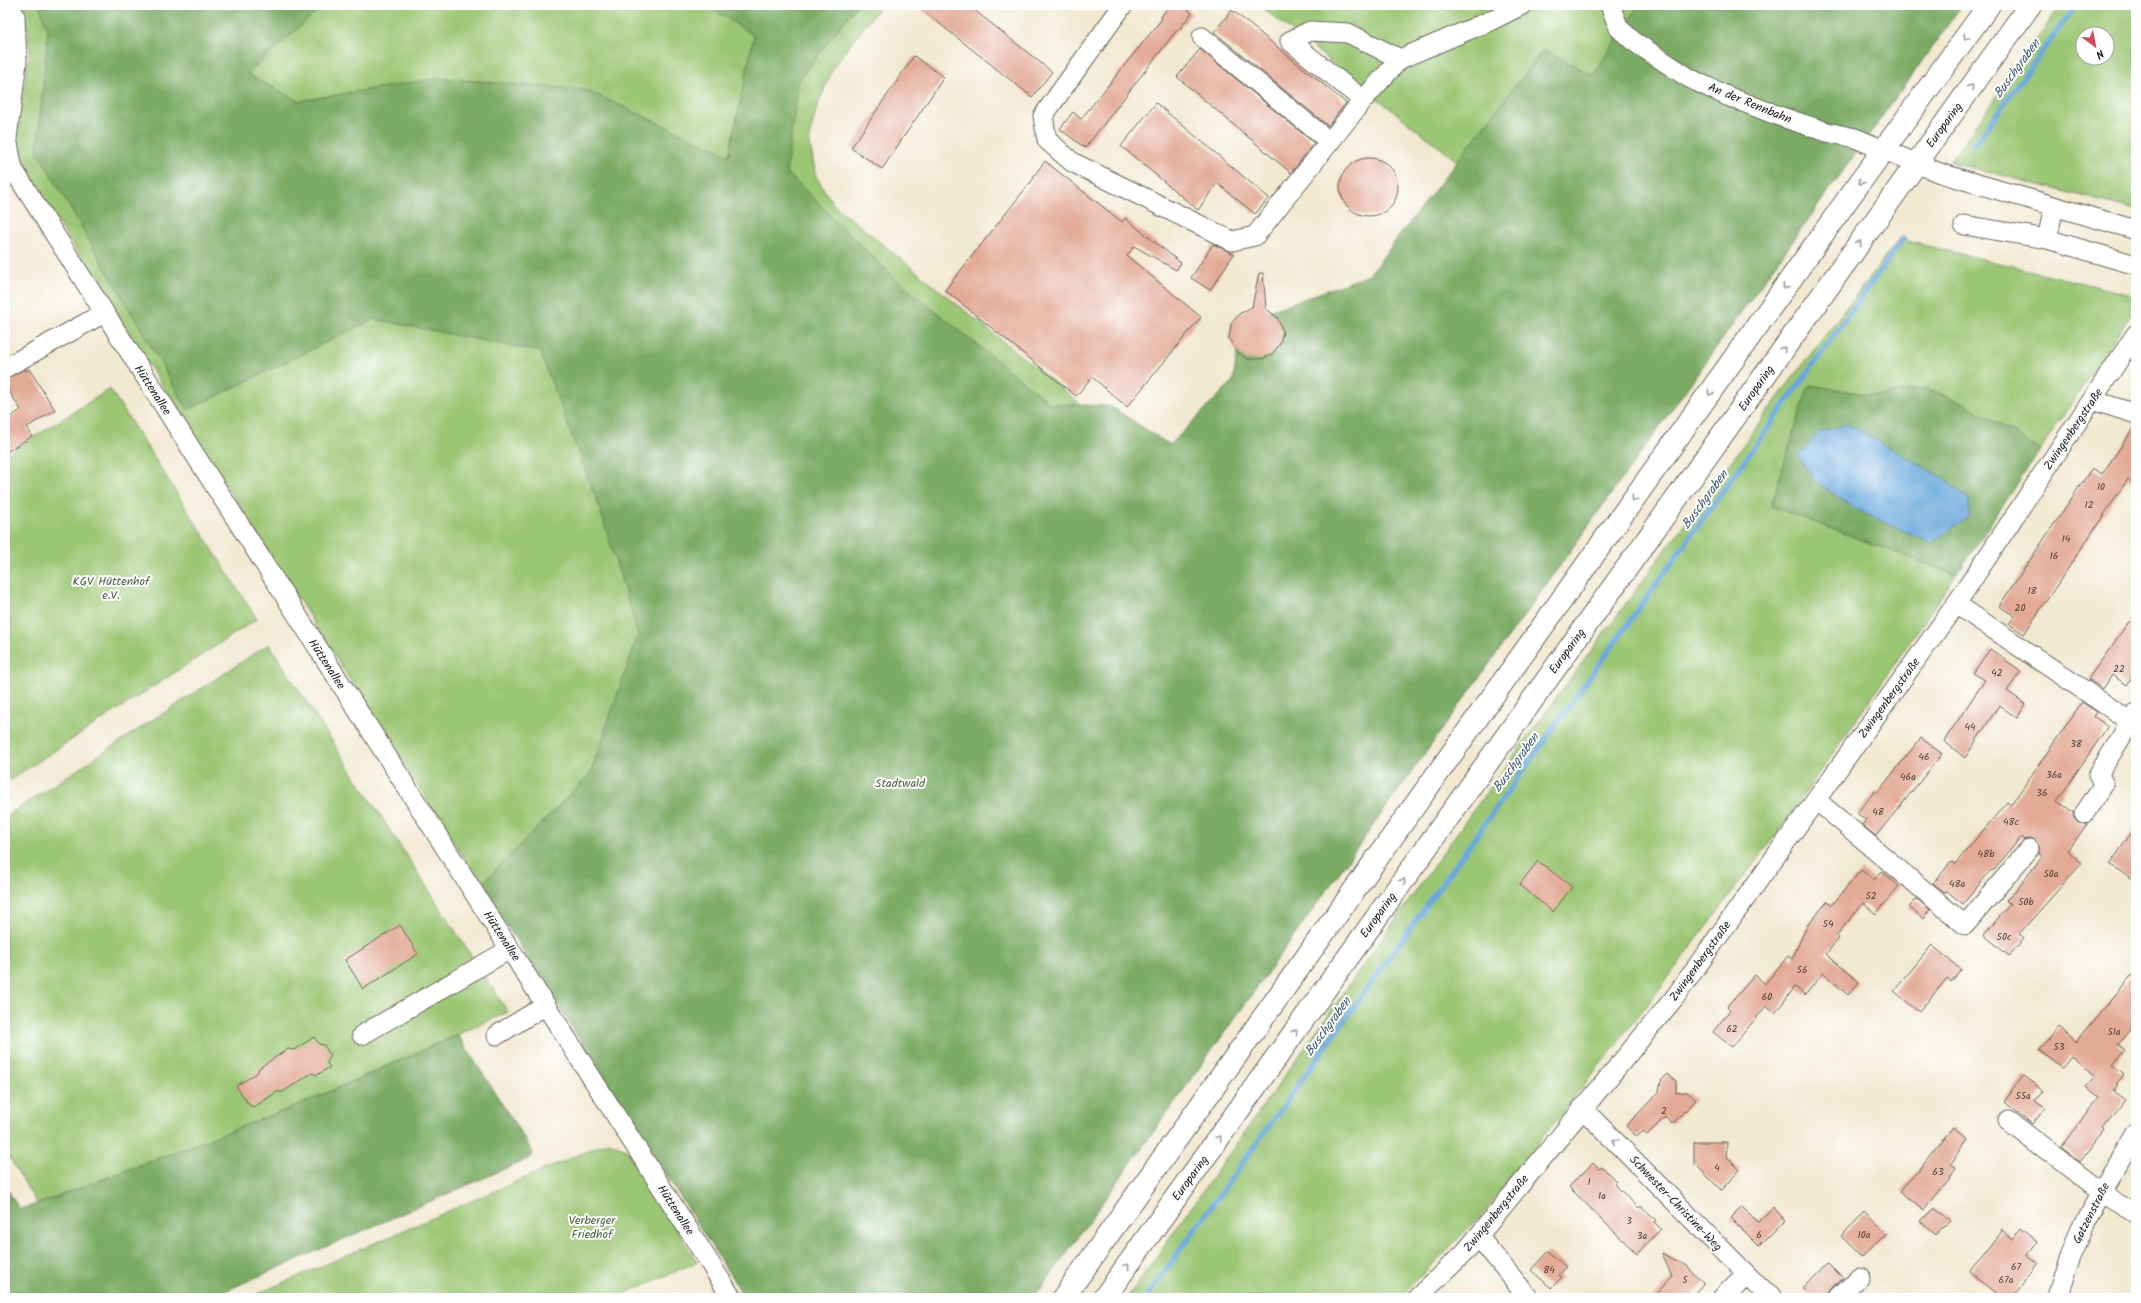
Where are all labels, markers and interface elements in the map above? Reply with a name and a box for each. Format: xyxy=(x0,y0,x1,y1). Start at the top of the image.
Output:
north arrow xyxy=(2075,26,2115,66)
one-way arrow xyxy=(1964,32,1971,39)
water label: Buschgraben xyxy=(1988,34,2047,103)
text: N xyxy=(2092,44,2107,63)
street label: An der Rennbahn xyxy=(1705,78,1794,129)
one-way arrow xyxy=(1966,84,1974,91)
street label: Europaring xyxy=(1921,98,1968,152)
one-way arrow xyxy=(1859,177,1866,184)
one-way arrow xyxy=(1854,241,1861,248)
one-way arrow xyxy=(1782,283,1790,290)
one-way arrow xyxy=(1778,347,1785,354)
street label: Hüttenallee xyxy=(129,361,176,420)
street label: Europaring xyxy=(1734,361,1779,415)
street label: Zwingenbergstraße xyxy=(2039,384,2108,474)
one-way arrow xyxy=(1707,389,1715,396)
water label: Buschgraben xyxy=(1676,465,1735,534)
house number: 10 xyxy=(2097,479,2105,495)
one-way arrow xyxy=(1632,494,1639,501)
house number: 12 xyxy=(2085,497,2094,513)
house number: 14 xyxy=(2062,531,2071,547)
house number: 16 xyxy=(2050,548,2058,564)
park label: KGV Hüttenhof e.V. xyxy=(73,572,151,605)
house number: 18 xyxy=(2027,583,2038,599)
house number: 20 xyxy=(2015,600,2025,616)
street label: Europaring xyxy=(1544,624,1591,678)
street label: Hüttenallee xyxy=(303,635,350,694)
street label: Zwingenbergstraße xyxy=(1854,654,1925,742)
house number: 22 xyxy=(2113,661,2125,677)
house number: 42 xyxy=(1991,665,2003,681)
house number: 44 xyxy=(1964,719,1976,735)
water label: Buschgraben xyxy=(1487,728,1546,797)
house number: 38 xyxy=(2070,736,2083,752)
house number: 46 xyxy=(1918,749,1930,765)
house number: 36a xyxy=(2046,767,2062,783)
house number: 46a xyxy=(1900,769,1916,785)
park label: Stadtwald xyxy=(875,774,926,793)
house number: 36 xyxy=(2036,785,2048,801)
house number: 48 xyxy=(1872,804,1885,820)
house number: 48c xyxy=(2003,814,2020,830)
house number: 48b xyxy=(1978,846,1995,862)
house number: 50a xyxy=(2043,866,2059,882)
house number: 48a xyxy=(1949,876,1965,892)
one-way arrow xyxy=(1398,878,1406,885)
street label: Europaring xyxy=(1355,888,1402,942)
house number: 52 xyxy=(1865,888,1877,904)
house number: 50b xyxy=(2018,894,2035,910)
street label: Hüttenallee xyxy=(478,907,525,966)
house number: 54 xyxy=(1823,916,1834,932)
street label: Zwingenbergstraße xyxy=(1665,917,1736,1005)
house number: 50c xyxy=(1997,929,2012,945)
house number: 56 xyxy=(1797,962,1807,978)
house number: 60 xyxy=(1762,989,1772,1005)
water label: Buschgraben xyxy=(1299,992,1358,1061)
house number: 62 xyxy=(1726,1021,1738,1037)
house number: 51a xyxy=(2107,1024,2121,1040)
one-way arrow xyxy=(1290,1029,1297,1036)
house number: 53 xyxy=(2053,1039,2065,1055)
house number: 55a xyxy=(2015,1088,2031,1104)
house number: 2 xyxy=(1661,1103,1667,1119)
one-way arrow xyxy=(1214,1135,1221,1142)
one-way arrow xyxy=(1612,1138,1620,1146)
street label: Europaring xyxy=(1167,1151,1214,1205)
street label: Schwester-Christine-Weg xyxy=(1625,1151,1727,1256)
house number: 4 xyxy=(1714,1160,1720,1176)
house number: 63 xyxy=(1932,1164,1944,1180)
street label: Zwingenbergstraße xyxy=(1459,1170,1534,1256)
house number: 1 xyxy=(1587,1174,1591,1190)
street label: Gatzenstraße xyxy=(2068,1179,2115,1247)
street label: Hüttenallee xyxy=(652,1181,699,1240)
house number: 1a xyxy=(1598,1188,1606,1204)
park label: Verberger Friedhof xyxy=(569,1211,616,1244)
house number: 3 xyxy=(1626,1213,1632,1229)
house number: 6 xyxy=(1756,1227,1762,1243)
house number: 10a xyxy=(1858,1227,1871,1243)
house number: 3a xyxy=(1637,1228,1648,1244)
house number: 67 xyxy=(2011,1259,2021,1275)
house number: 84 xyxy=(1543,1262,1555,1278)
one-way arrow xyxy=(1122,1264,1129,1271)
house number: 5 xyxy=(1682,1272,1688,1288)
house number: 67a xyxy=(1999,1272,2014,1288)

